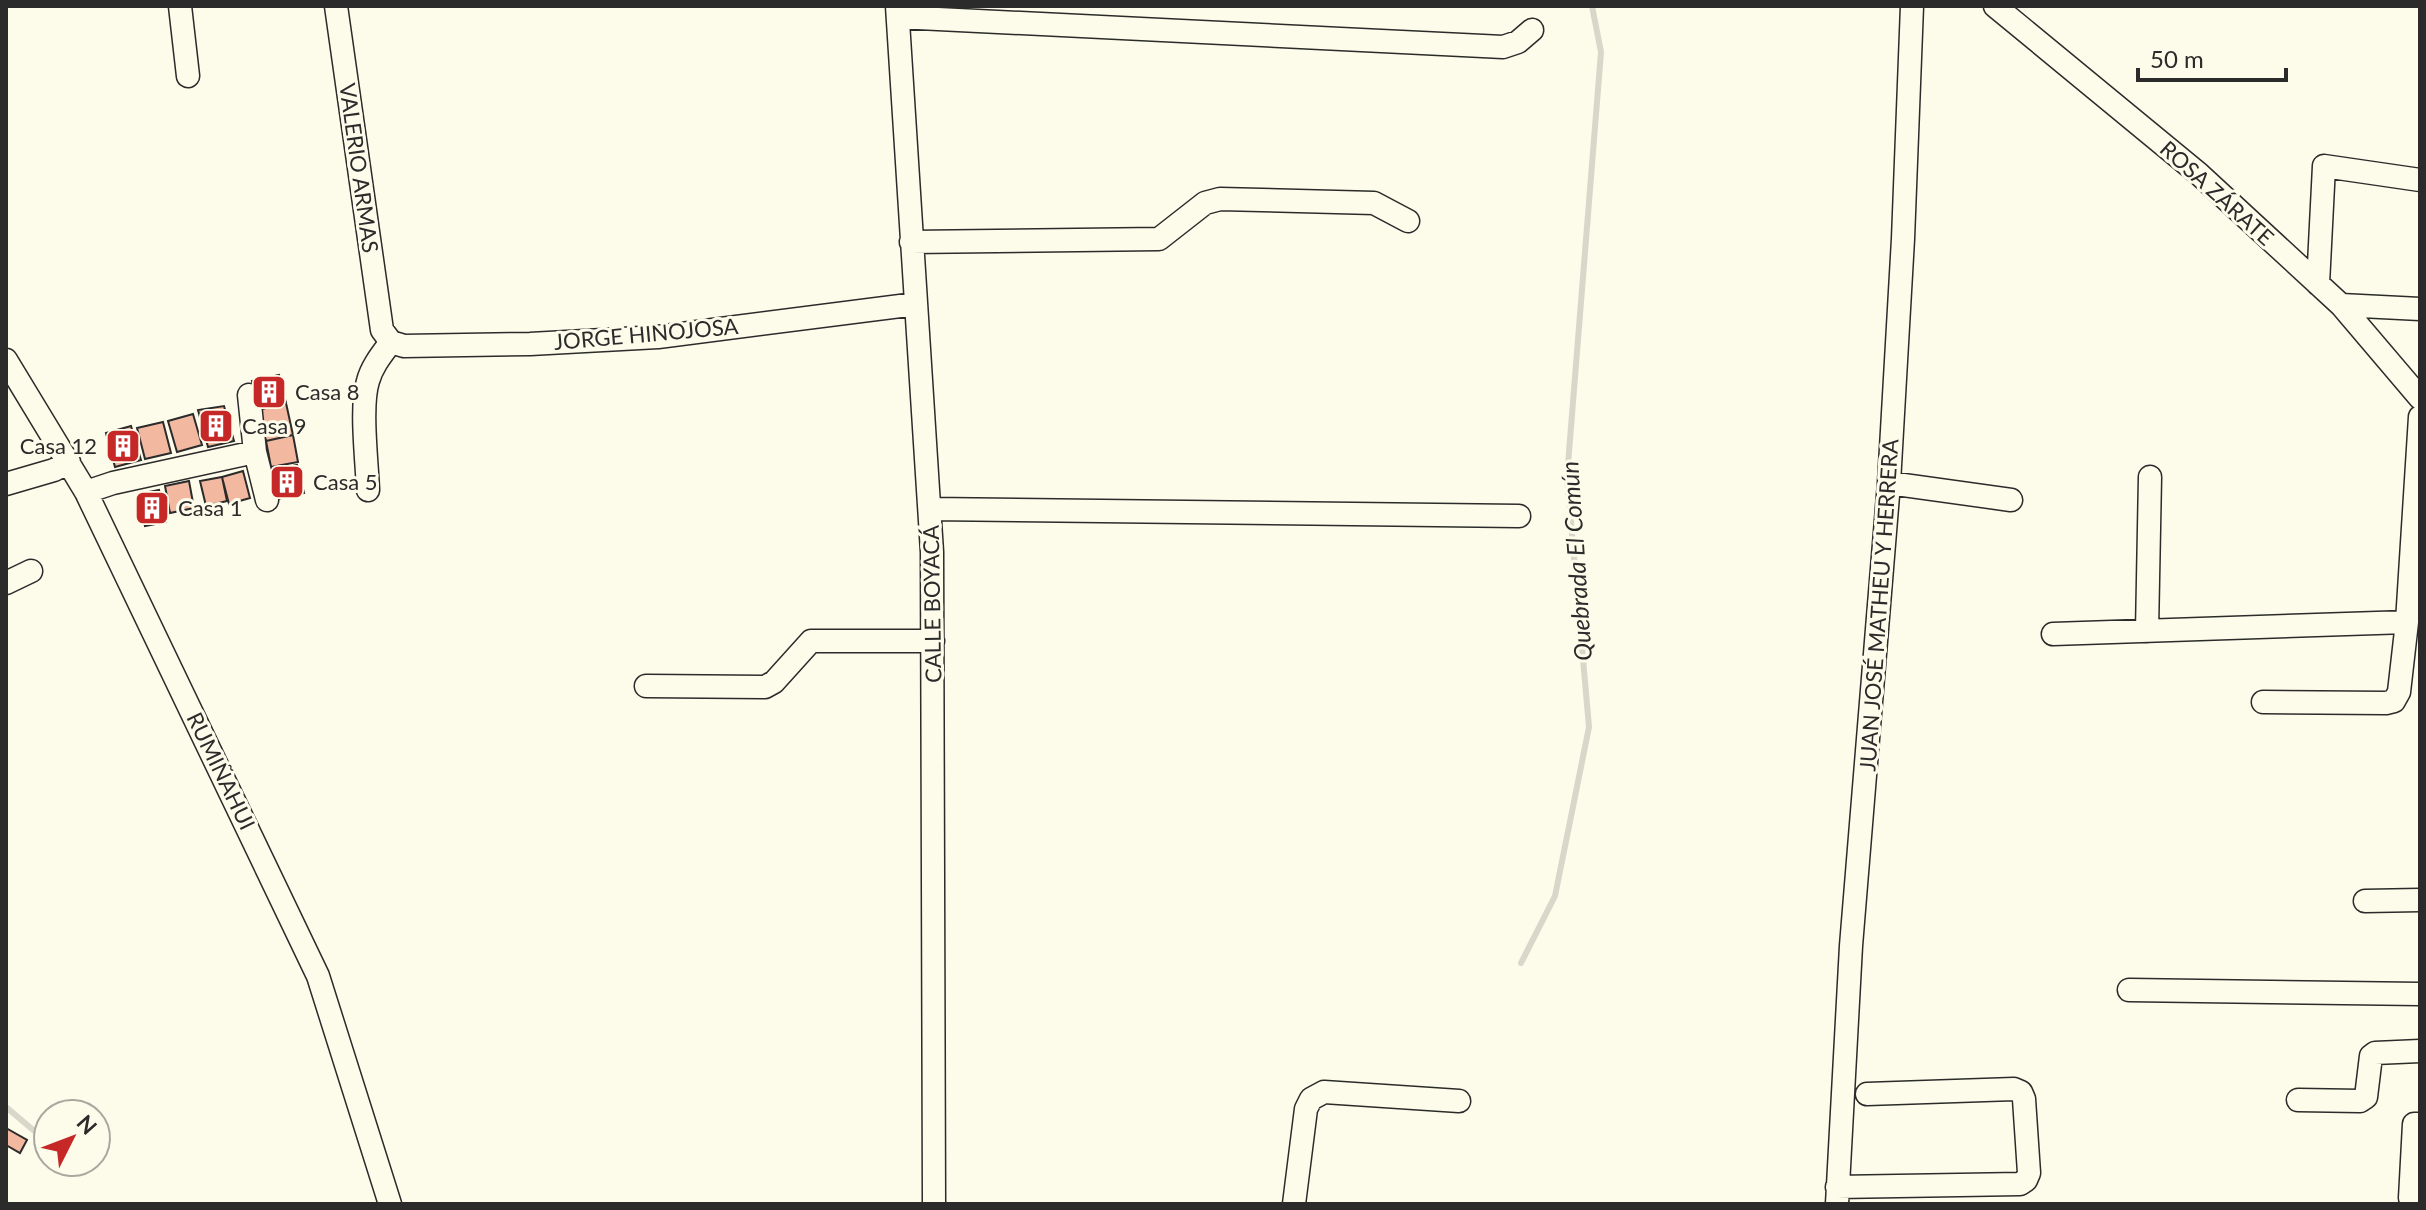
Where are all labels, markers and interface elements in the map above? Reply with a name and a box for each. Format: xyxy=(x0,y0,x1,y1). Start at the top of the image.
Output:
scale bar xyxy=(2138,32,2286,82)
text: 50 m xyxy=(2150,44,2204,73)
street label: VALERIO ARMAS xyxy=(334,81,385,254)
street label: ROSA ZÁRATE xyxy=(2155,135,2280,251)
street label: JORGE HINOJOSA xyxy=(553,312,739,355)
building icon: Casa 8 xyxy=(250,373,288,411)
place label: Casa 8 xyxy=(295,378,359,405)
building icon: Casa 9 xyxy=(197,407,235,445)
place label: Casa 9 xyxy=(242,412,306,439)
building icon: Casa 12 xyxy=(104,427,142,465)
place label: Casa 12 xyxy=(20,432,97,459)
street label: JUAN JOSÉ MATHEU Y HERRERA xyxy=(1853,438,1904,772)
water label: Quebrada El Común xyxy=(1554,460,1597,662)
building icon: Casa 5 xyxy=(268,463,306,501)
place label: Casa 5 xyxy=(313,468,377,495)
building icon: Casa 1 xyxy=(133,489,171,527)
place label: Casa 1 xyxy=(178,494,242,521)
street label: CALLE BOYACÁ xyxy=(917,525,946,683)
street label: RUMIÑAHUI xyxy=(181,708,261,834)
north arrow xyxy=(32,1098,112,1178)
text: N xyxy=(72,1109,103,1140)

